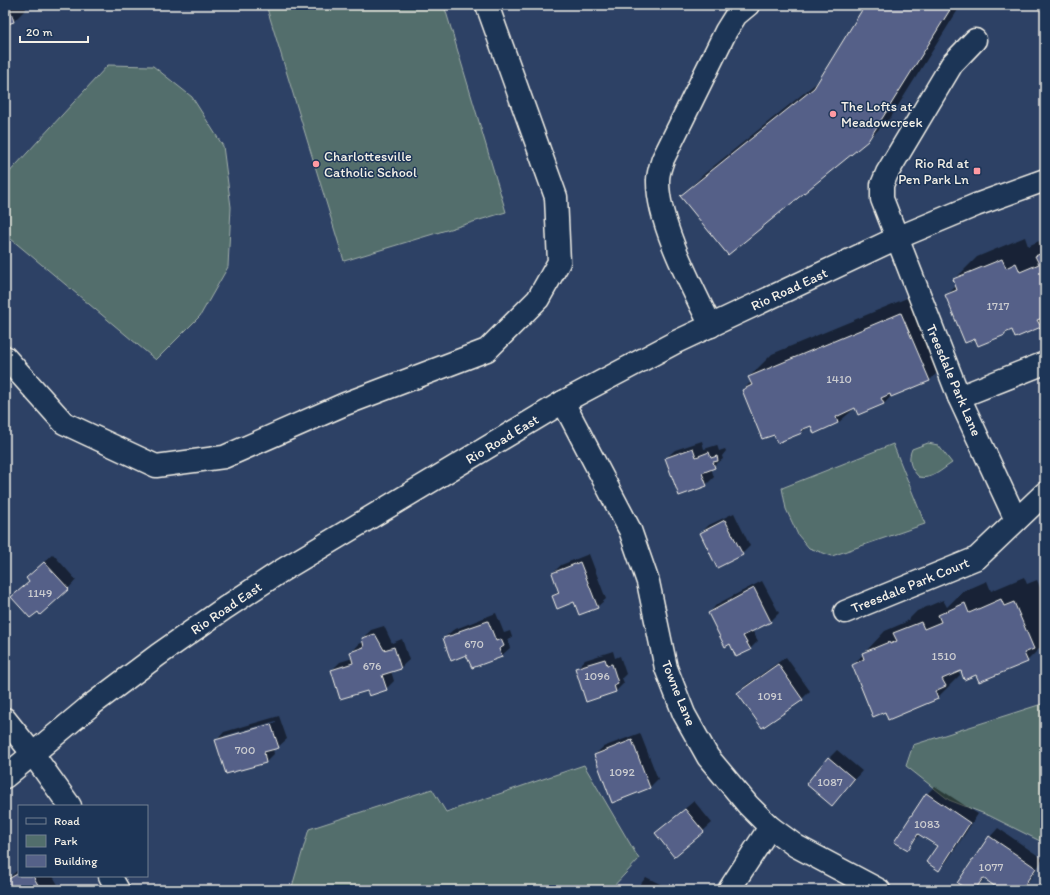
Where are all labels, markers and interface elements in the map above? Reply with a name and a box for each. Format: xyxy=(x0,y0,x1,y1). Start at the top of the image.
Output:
scale bar xyxy=(20,18,88,44)
text: 20 m xyxy=(26,25,53,39)
place label: The Lofts at Meadowcreek xyxy=(841,98,923,131)
marker: The Lofts at Meadowcreek xyxy=(828,109,838,119)
place label: Charlottesville Catholic School xyxy=(324,148,417,181)
place label: Rio Rd at Pen Park Ln xyxy=(898,155,969,188)
marker: Charlottesville Catholic School xyxy=(311,159,321,169)
marker: Rio Rd at Pen Park Ln xyxy=(972,166,982,176)
street label: Rio Road East xyxy=(748,264,830,315)
house number: 1717 xyxy=(986,299,1010,313)
street label: Treesdale Park Lane xyxy=(922,322,985,439)
house number: 1410 xyxy=(826,372,852,386)
street label: Rio Road East xyxy=(463,411,542,468)
street label: Treesdale Park Court xyxy=(849,554,972,617)
street label: Rio Road East xyxy=(187,578,265,638)
house number: 1149 xyxy=(28,586,52,600)
house number: 670 xyxy=(464,637,484,651)
house number: 1510 xyxy=(932,649,956,663)
street label: Towne Lane xyxy=(658,658,700,729)
house number: 676 xyxy=(363,659,381,673)
house number: 1096 xyxy=(584,669,610,683)
house number: 1091 xyxy=(758,689,783,703)
house number: 700 xyxy=(235,743,255,757)
house number: 1092 xyxy=(609,765,635,779)
house number: 1087 xyxy=(817,775,843,789)
legend xyxy=(18,805,148,877)
text: Road xyxy=(54,814,80,828)
house number: 1083 xyxy=(914,817,940,831)
text: Park xyxy=(54,834,78,848)
text: Building xyxy=(54,854,98,868)
house number: 1077 xyxy=(979,860,1003,874)

